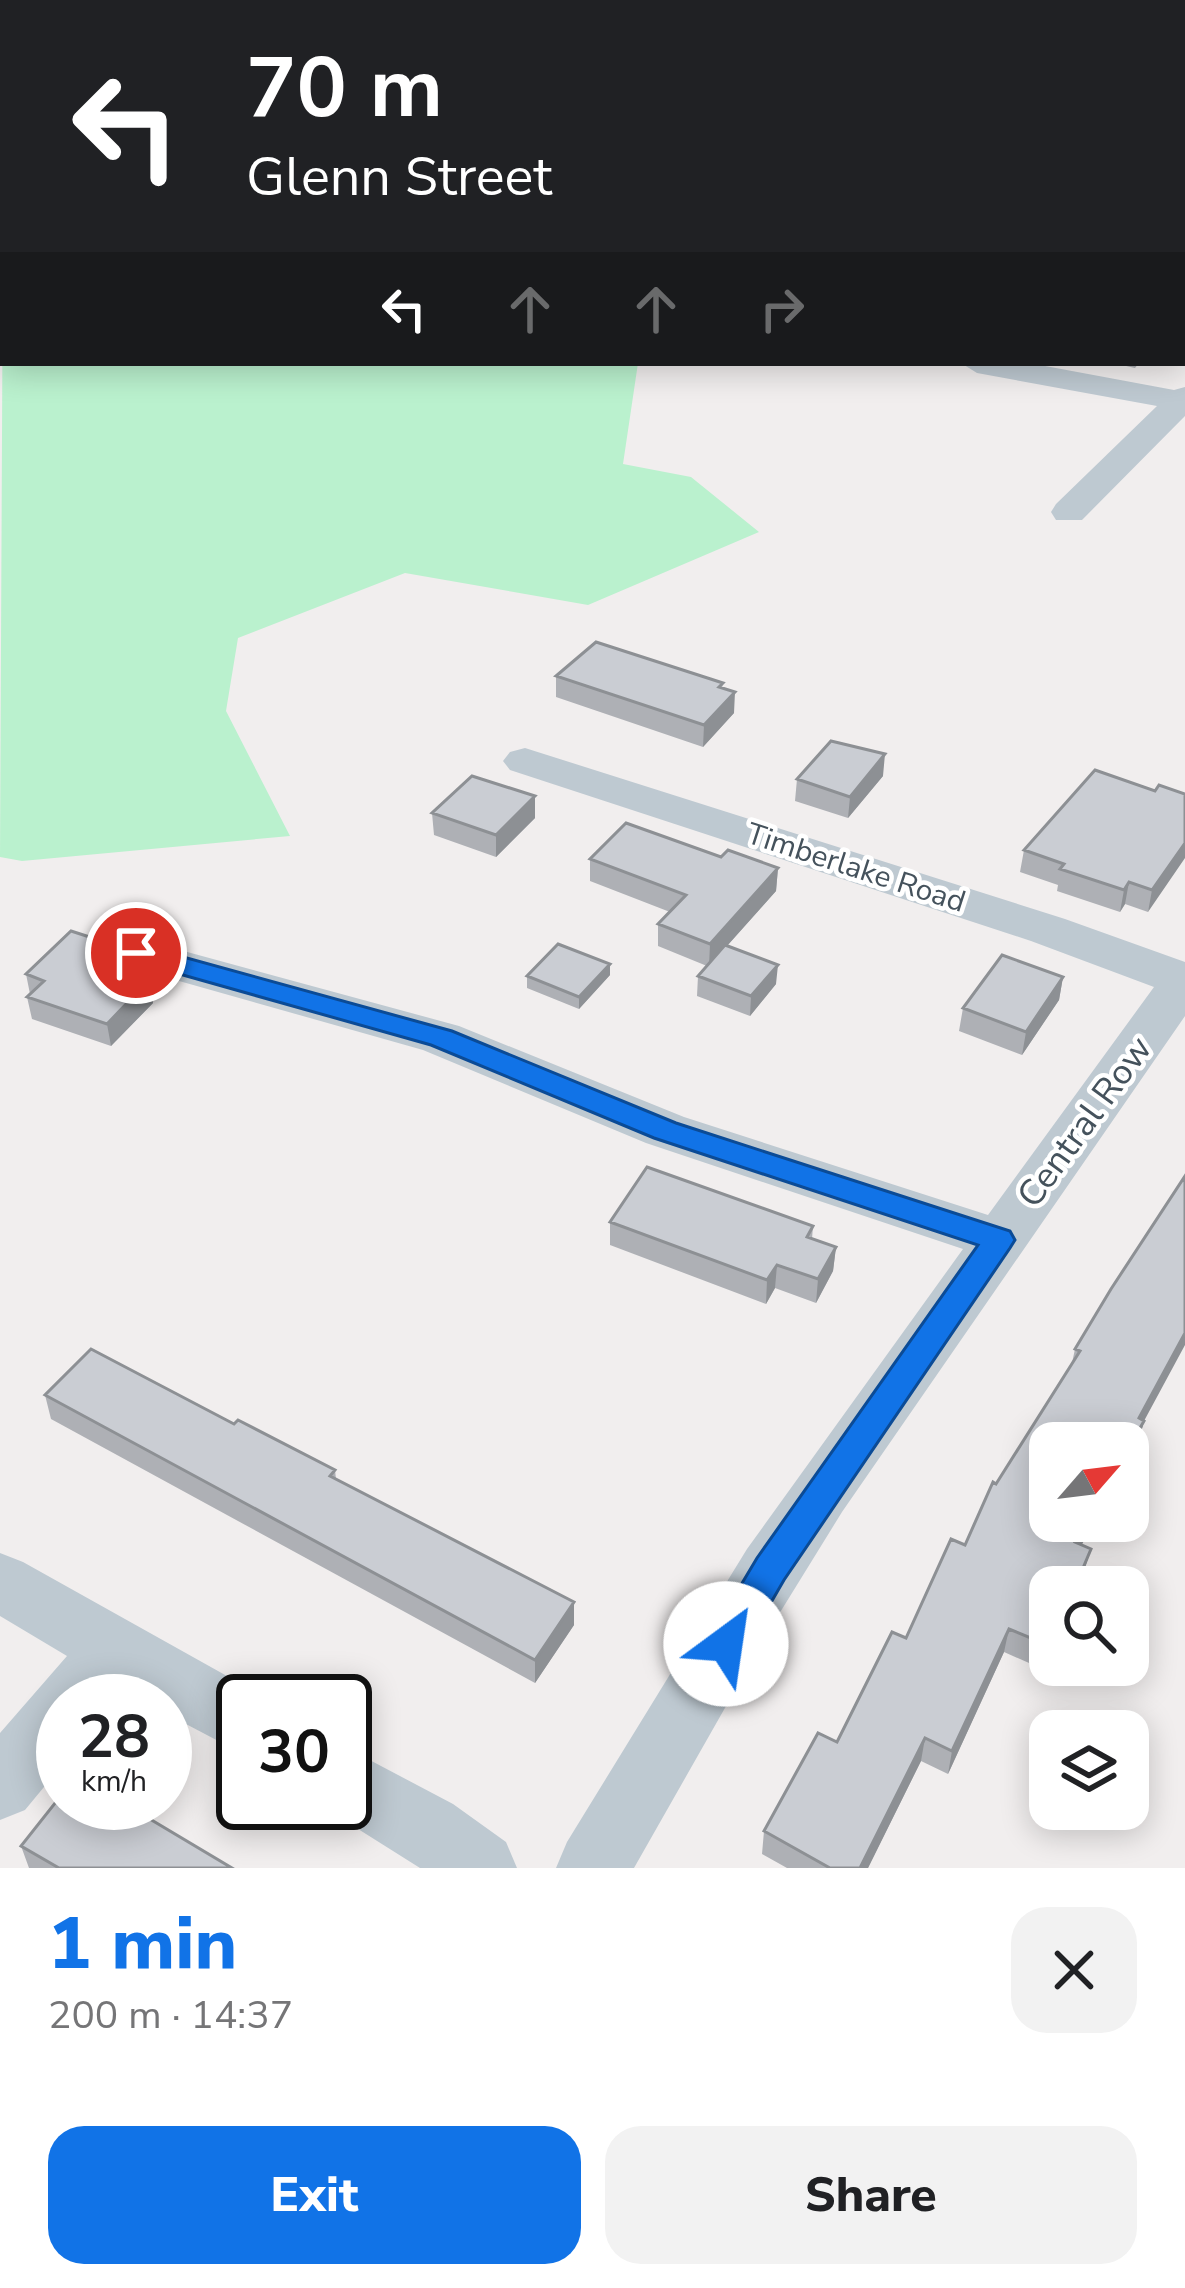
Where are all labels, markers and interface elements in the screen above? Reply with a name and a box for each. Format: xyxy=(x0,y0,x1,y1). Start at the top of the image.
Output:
text: 70 m xyxy=(246,31,443,146)
icon: left xyxy=(48,48,204,204)
text: Glenn Street xyxy=(246,140,552,214)
icon: left xyxy=(371,276,437,342)
icon: ahead xyxy=(497,276,563,342)
icon: ahead xyxy=(623,276,689,342)
icon: right xyxy=(749,276,815,342)
street label: Timberlake Road xyxy=(741,813,971,923)
pin xyxy=(85,902,187,1004)
icon: arrive xyxy=(103,920,169,986)
street label: Central Row xyxy=(1006,1026,1164,1218)
north arrow xyxy=(1029,1422,1149,1542)
map controls xyxy=(1029,1422,1149,1830)
button: search xyxy=(1029,1566,1149,1686)
position arrow xyxy=(663,1581,789,1707)
speed limit sign: 30 xyxy=(216,1674,372,1830)
text: 28 xyxy=(78,1696,150,1778)
button: layers xyxy=(1029,1710,1149,1830)
text: km/h xyxy=(81,1761,147,1802)
text: 1 min xyxy=(48,1895,237,1993)
button: close xyxy=(1011,1907,1137,2033)
text: 200 m · 14:37 xyxy=(48,1989,293,2042)
button: Exit xyxy=(48,2126,581,2264)
button: Share xyxy=(605,2126,1137,2264)

